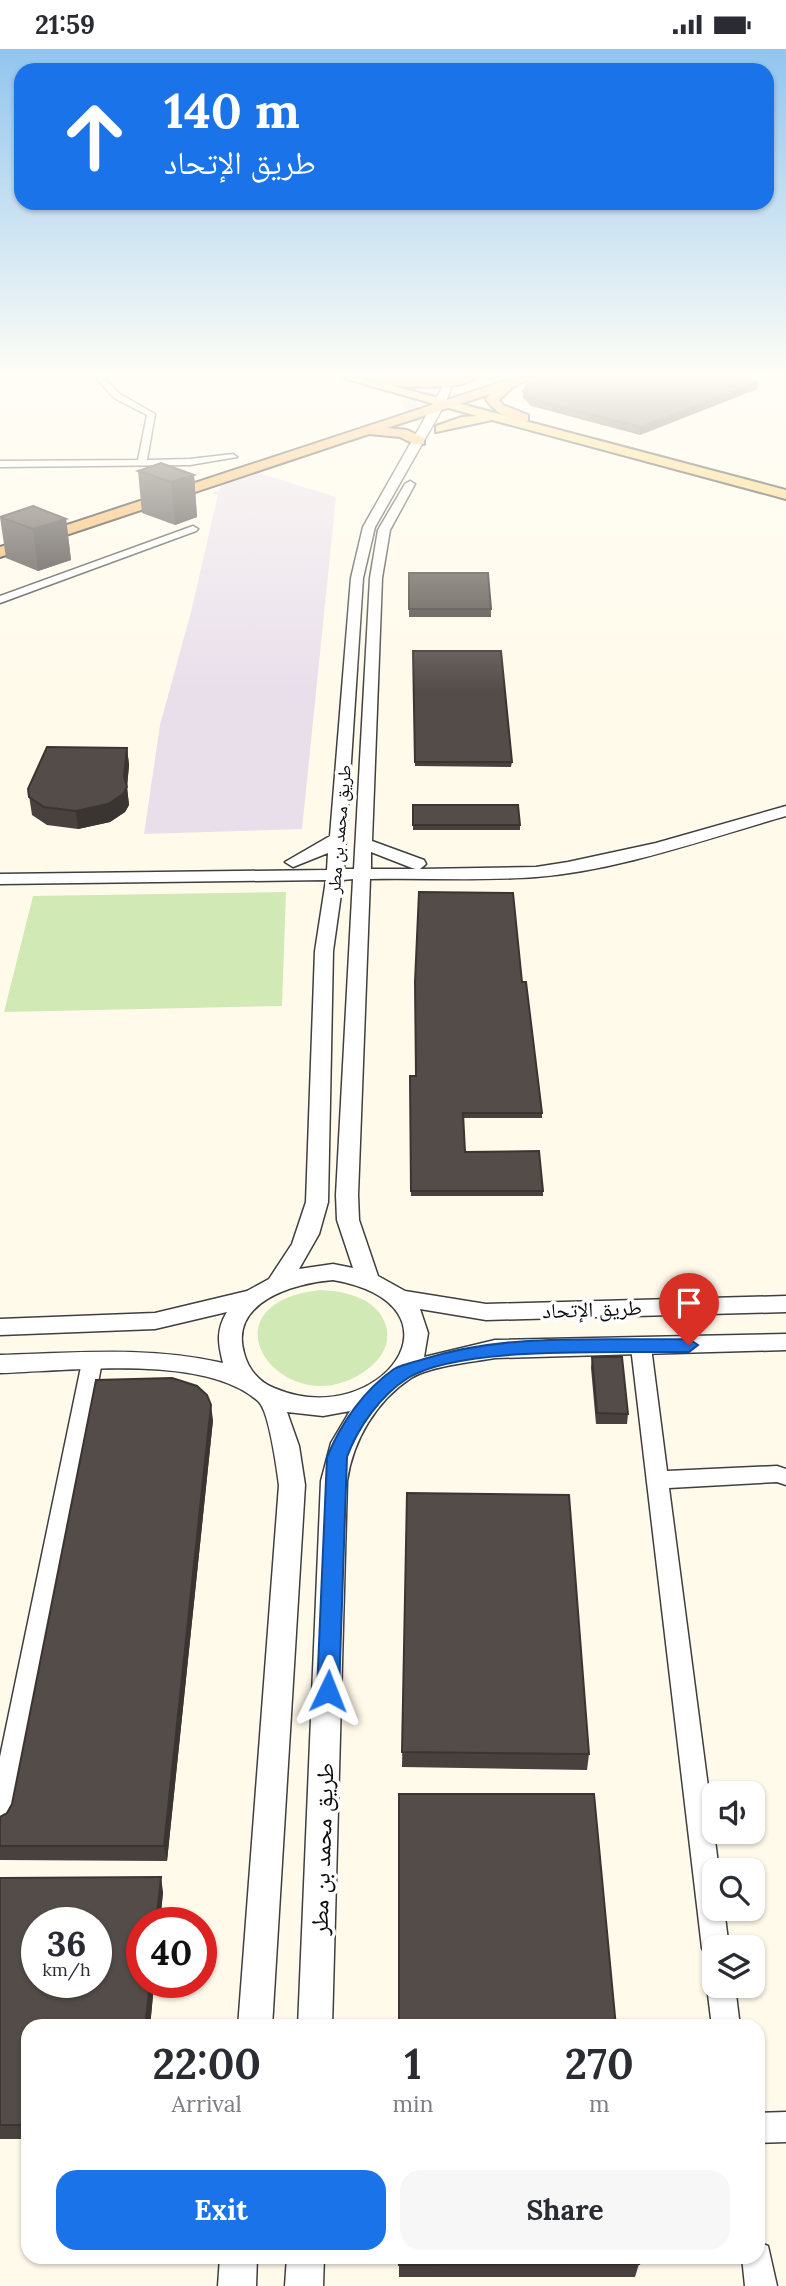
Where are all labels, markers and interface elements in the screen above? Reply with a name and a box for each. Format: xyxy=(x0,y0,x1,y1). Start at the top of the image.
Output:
text: 21:59 xyxy=(35,8,95,41)
text: 140 m xyxy=(164,79,300,141)
icon: ahead xyxy=(49,91,140,182)
text: طريق اﻹتحاد xyxy=(164,142,316,183)
street label: طريق محمد بن مطر xyxy=(322,763,356,896)
pin xyxy=(659,1273,719,1345)
icon: arrive xyxy=(670,1284,708,1322)
street label: طريق اﻹتحاد xyxy=(542,1294,642,1324)
position arrow xyxy=(291,1654,365,1728)
street label: طريق محمد بن مطر xyxy=(303,1762,341,1937)
map controls xyxy=(702,1781,765,1998)
button: sound xyxy=(702,1781,765,1844)
button: search xyxy=(702,1858,765,1921)
speed limit sign: 40 xyxy=(126,1907,217,1998)
text: 36 xyxy=(47,1921,86,1966)
button: layers xyxy=(702,1935,765,1998)
text: km/h xyxy=(42,1958,91,1981)
text: 22:00 xyxy=(152,2037,261,2091)
text: 1 xyxy=(404,2037,421,2091)
text: 270 xyxy=(565,2037,634,2091)
text: Arrival xyxy=(172,2089,242,2118)
text: min xyxy=(392,2089,433,2118)
text: m xyxy=(589,2089,610,2118)
button: Exit xyxy=(56,2170,386,2250)
button: Share xyxy=(400,2170,730,2250)

